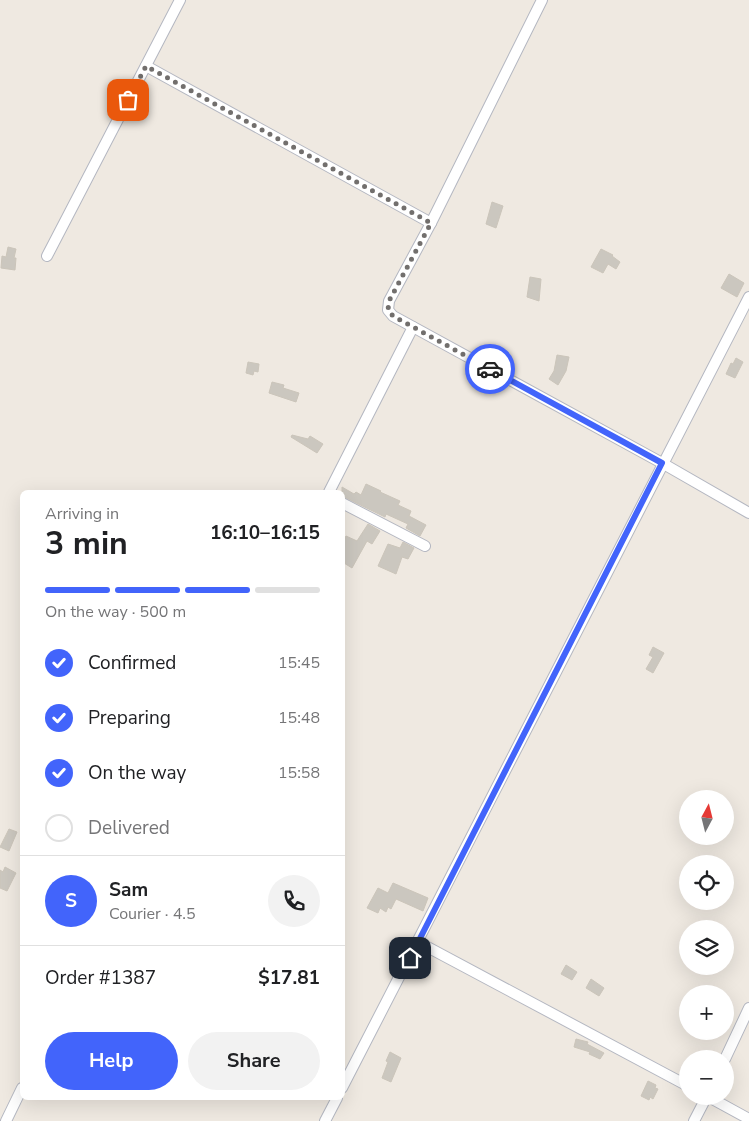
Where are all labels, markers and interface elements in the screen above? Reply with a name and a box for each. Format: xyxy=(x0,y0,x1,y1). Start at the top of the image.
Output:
pin xyxy=(107,79,149,121)
icon: bag xyxy=(114,86,142,114)
courier xyxy=(465,344,515,394)
icon: car xyxy=(476,355,504,383)
text: Arriving in xyxy=(45,503,119,525)
text: 16:10–16:15 xyxy=(210,520,320,546)
text: 3 min xyxy=(45,522,128,565)
text: On the way · 500 m xyxy=(45,601,186,623)
icon: check xyxy=(45,649,73,677)
text: Confirmed xyxy=(88,650,176,676)
text: 15:45 xyxy=(278,652,320,674)
icon: check xyxy=(45,704,73,732)
text: Preparing xyxy=(88,705,171,731)
text: 15:48 xyxy=(278,707,320,729)
icon: check xyxy=(45,759,73,787)
text: On the way xyxy=(88,760,186,786)
text: 15:58 xyxy=(278,762,320,784)
north arrow xyxy=(679,790,734,845)
map controls xyxy=(679,790,734,1105)
text: Delivered xyxy=(88,815,170,841)
button: locate xyxy=(679,855,734,910)
button: phone xyxy=(268,875,320,927)
text: Sam xyxy=(109,877,148,903)
text: S xyxy=(65,888,77,914)
text: Courier · 4.5 xyxy=(109,903,195,925)
button: layers xyxy=(679,920,734,975)
pin xyxy=(389,937,431,979)
icon: home xyxy=(396,944,424,972)
text: Order #1387 xyxy=(45,965,156,991)
text: $17.81 xyxy=(258,965,320,991)
button: + xyxy=(679,985,734,1040)
button: Help xyxy=(45,1032,178,1090)
button: Share xyxy=(188,1032,320,1090)
button: − xyxy=(679,1050,734,1105)

